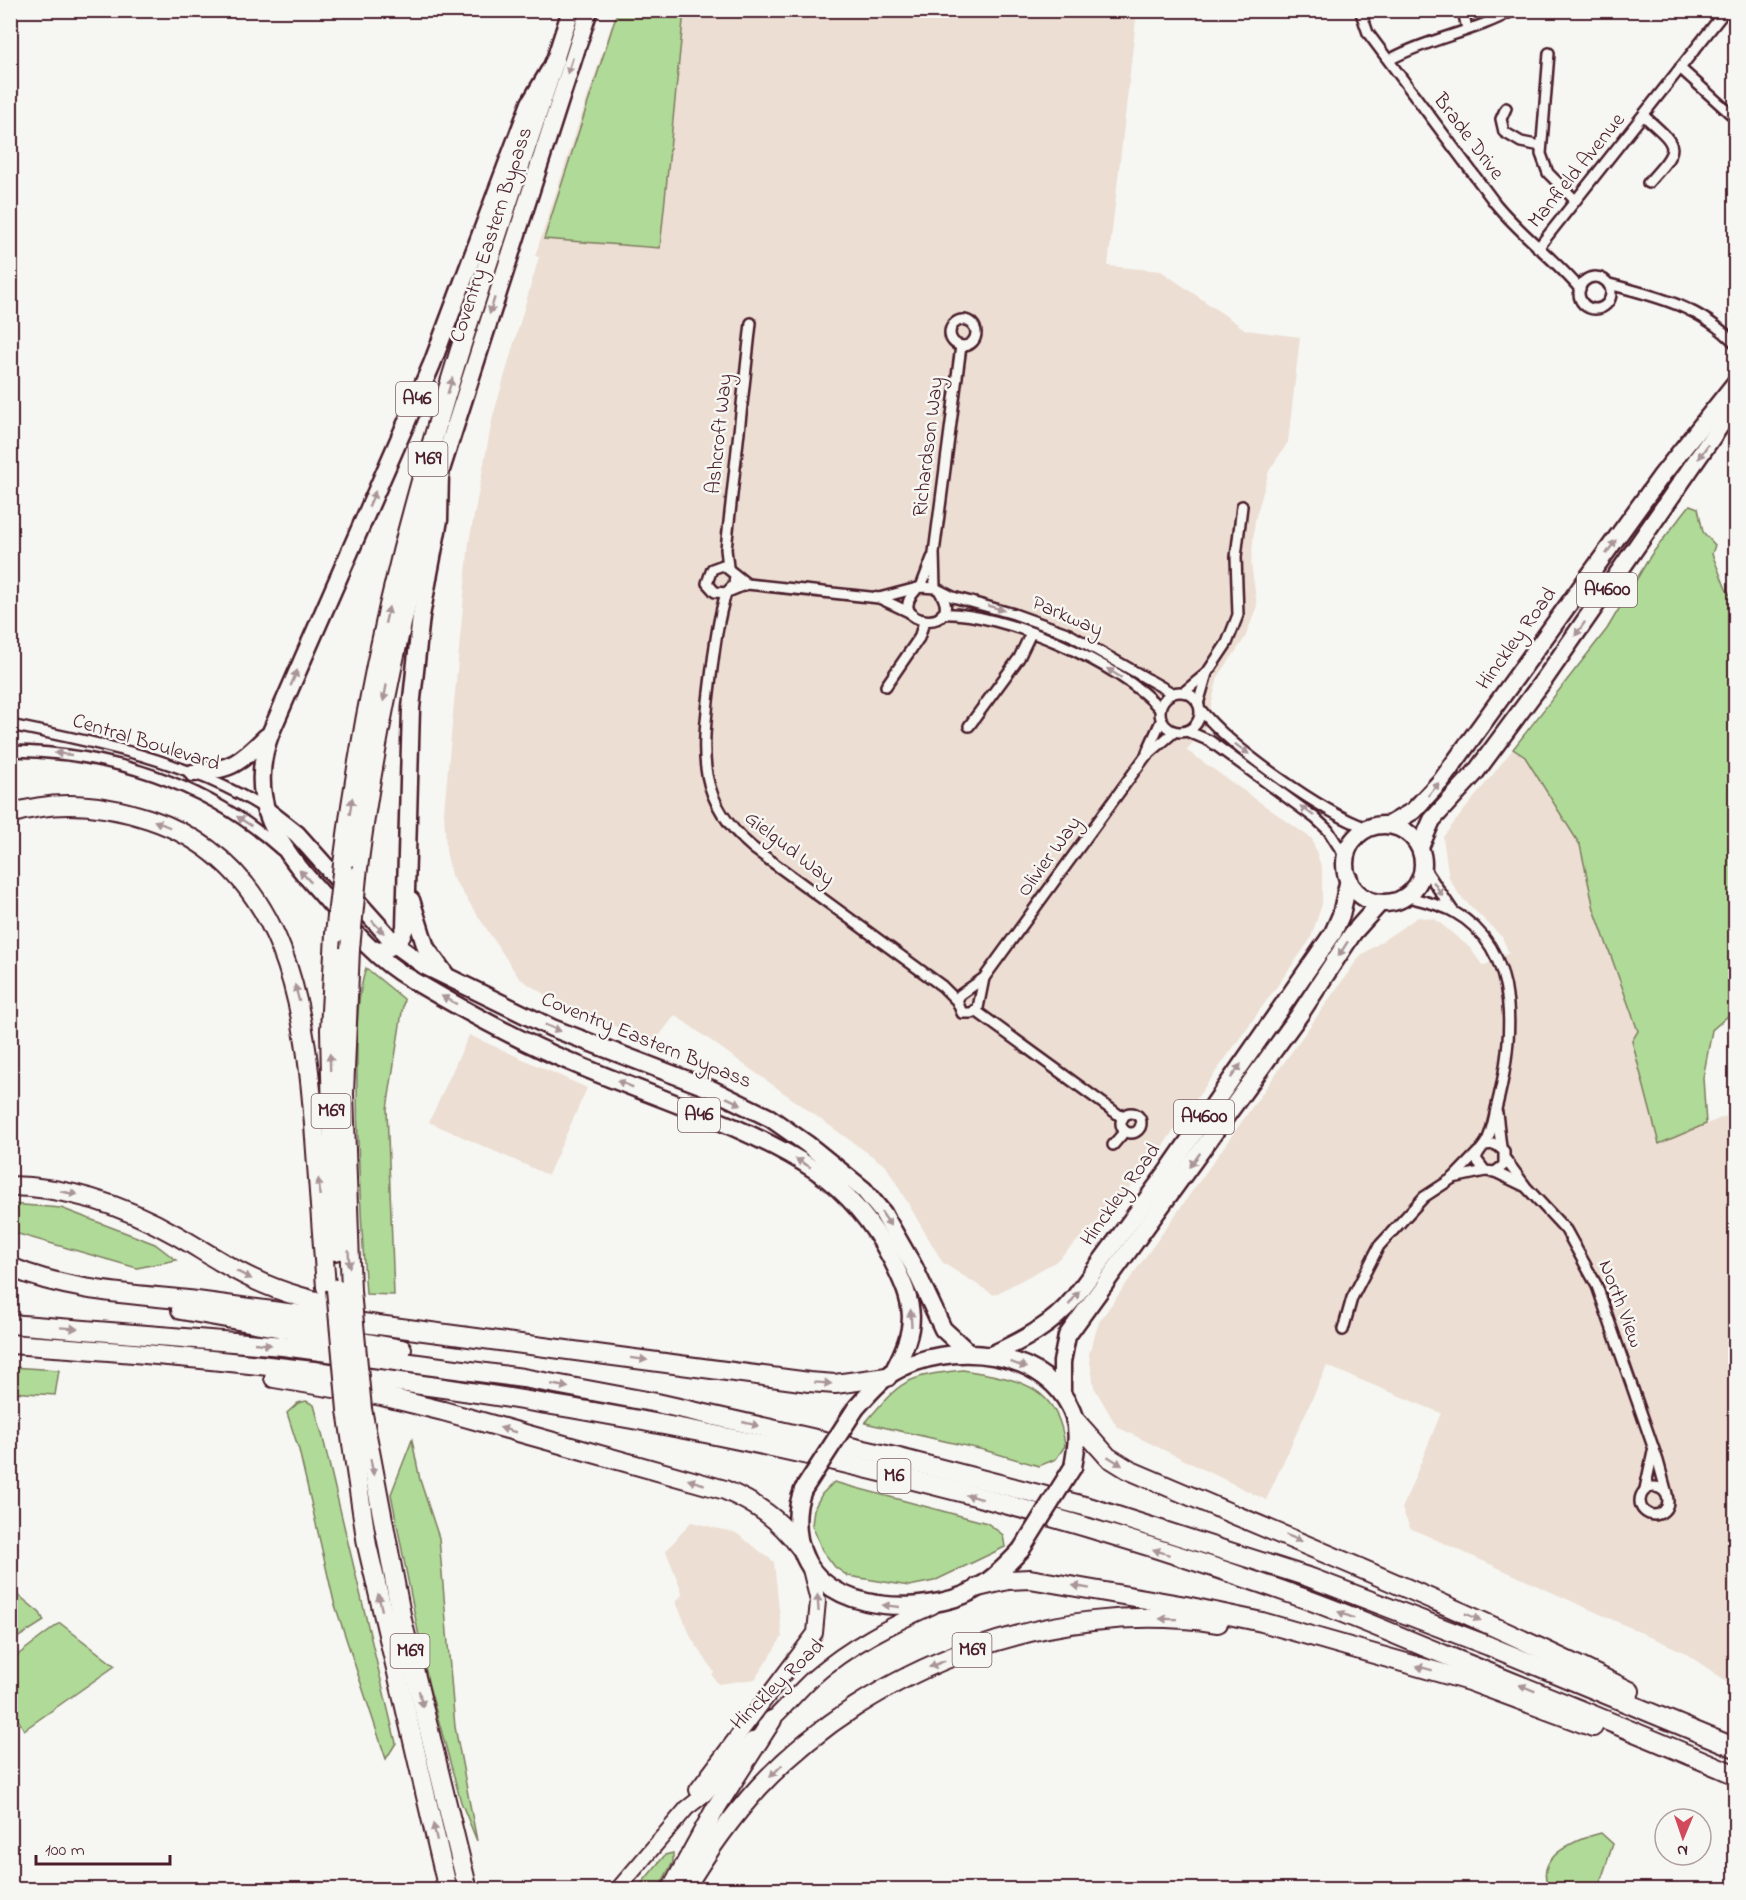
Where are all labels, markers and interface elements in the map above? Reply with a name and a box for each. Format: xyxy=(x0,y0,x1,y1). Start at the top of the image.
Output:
one-way arrow xyxy=(565,57,575,75)
street label: Brade Drive xyxy=(1425,86,1511,187)
street label: Manfield Avenue xyxy=(1521,106,1633,235)
street label: Coventry Eastern Bypass xyxy=(443,123,543,347)
one-way arrow xyxy=(487,297,496,315)
street label: Ashcroft Way xyxy=(699,372,743,496)
street label: Richardson Way xyxy=(906,375,954,519)
one-way arrow xyxy=(446,377,455,395)
road number: A46 xyxy=(396,382,438,416)
road number: M69 xyxy=(408,442,448,476)
one-way arrow xyxy=(1697,443,1709,459)
one-way arrow xyxy=(368,491,377,508)
one-way arrow xyxy=(1605,539,1617,555)
road number: A4600 xyxy=(1577,573,1637,607)
street label: Hinckley Road xyxy=(1469,581,1566,698)
street label: Parkway xyxy=(1026,589,1107,647)
one-way arrow xyxy=(988,604,1006,613)
one-way arrow xyxy=(383,606,393,624)
one-way arrow xyxy=(1574,621,1586,637)
one-way arrow xyxy=(1106,668,1123,679)
one-way arrow xyxy=(290,669,300,687)
one-way arrow xyxy=(380,684,389,703)
street label: Central Boulevard xyxy=(69,706,224,780)
one-way arrow xyxy=(1235,742,1250,754)
one-way arrow xyxy=(54,749,73,759)
one-way arrow xyxy=(1427,782,1440,797)
one-way arrow xyxy=(346,797,355,816)
street label: Gielgud Way xyxy=(736,804,841,896)
one-way arrow xyxy=(1299,806,1314,818)
street label: Olivier Way xyxy=(1010,810,1091,905)
one-way arrow xyxy=(236,816,252,827)
one-way arrow xyxy=(153,819,171,828)
one-way arrow xyxy=(299,869,313,883)
one-way arrow xyxy=(1432,880,1444,896)
one-way arrow xyxy=(371,919,385,934)
one-way arrow xyxy=(1337,940,1349,956)
one-way arrow xyxy=(291,984,301,1003)
street label: Coventry Eastern Bypass xyxy=(535,985,756,1099)
one-way arrow xyxy=(440,995,457,1005)
one-way arrow xyxy=(544,1024,561,1033)
one-way arrow xyxy=(325,1053,335,1072)
one-way arrow xyxy=(1230,1063,1242,1079)
one-way arrow xyxy=(615,1079,633,1089)
road number: M69 xyxy=(312,1094,350,1128)
one-way arrow xyxy=(725,1096,742,1105)
road number: A46 xyxy=(678,1098,720,1132)
road number: A4600 xyxy=(1174,1100,1234,1134)
street label: Hinckley Road xyxy=(1073,1137,1170,1254)
one-way arrow xyxy=(1189,1151,1201,1167)
one-way arrow xyxy=(794,1159,811,1169)
one-way arrow xyxy=(314,1177,323,1196)
one-way arrow xyxy=(59,1189,78,1198)
one-way arrow xyxy=(880,1210,892,1226)
one-way arrow xyxy=(345,1250,354,1269)
street label: North View xyxy=(1590,1256,1650,1352)
one-way arrow xyxy=(236,1270,253,1279)
one-way arrow xyxy=(1068,1290,1080,1306)
one-way arrow xyxy=(906,1308,915,1327)
one-way arrow xyxy=(59,1323,78,1333)
one-way arrow xyxy=(254,1339,273,1349)
one-way arrow xyxy=(630,1355,649,1364)
one-way arrow xyxy=(1010,1361,1028,1370)
one-way arrow xyxy=(814,1379,833,1388)
one-way arrow xyxy=(551,1382,570,1391)
one-way arrow xyxy=(742,1420,760,1430)
one-way arrow xyxy=(499,1425,517,1434)
one-way arrow xyxy=(1107,1456,1124,1467)
one-way arrow xyxy=(368,1458,377,1477)
road number: M6 xyxy=(878,1459,910,1493)
one-way arrow xyxy=(687,1477,705,1486)
one-way arrow xyxy=(965,1491,983,1501)
one-way arrow xyxy=(1286,1533,1304,1543)
one-way arrow xyxy=(1152,1547,1170,1556)
one-way arrow xyxy=(1071,1583,1090,1592)
one-way arrow xyxy=(374,1593,384,1611)
one-way arrow xyxy=(813,1594,823,1613)
one-way arrow xyxy=(881,1601,900,1611)
one-way arrow xyxy=(1336,1610,1354,1620)
one-way arrow xyxy=(1464,1612,1482,1622)
one-way arrow xyxy=(1158,1614,1177,1624)
street label: Hinckley Road xyxy=(724,1632,833,1739)
road number: M69 xyxy=(952,1633,992,1667)
road number: M69 xyxy=(390,1634,430,1668)
one-way arrow xyxy=(927,1659,945,1669)
one-way arrow xyxy=(1415,1662,1433,1672)
one-way arrow xyxy=(1517,1683,1535,1693)
one-way arrow xyxy=(417,1690,427,1708)
one-way arrow xyxy=(769,1764,783,1778)
north arrow xyxy=(1653,1807,1713,1867)
one-way arrow xyxy=(430,1823,439,1842)
scale bar xyxy=(36,1828,170,1866)
text: 100 m xyxy=(45,1838,85,1864)
text: N xyxy=(1677,1838,1688,1862)

